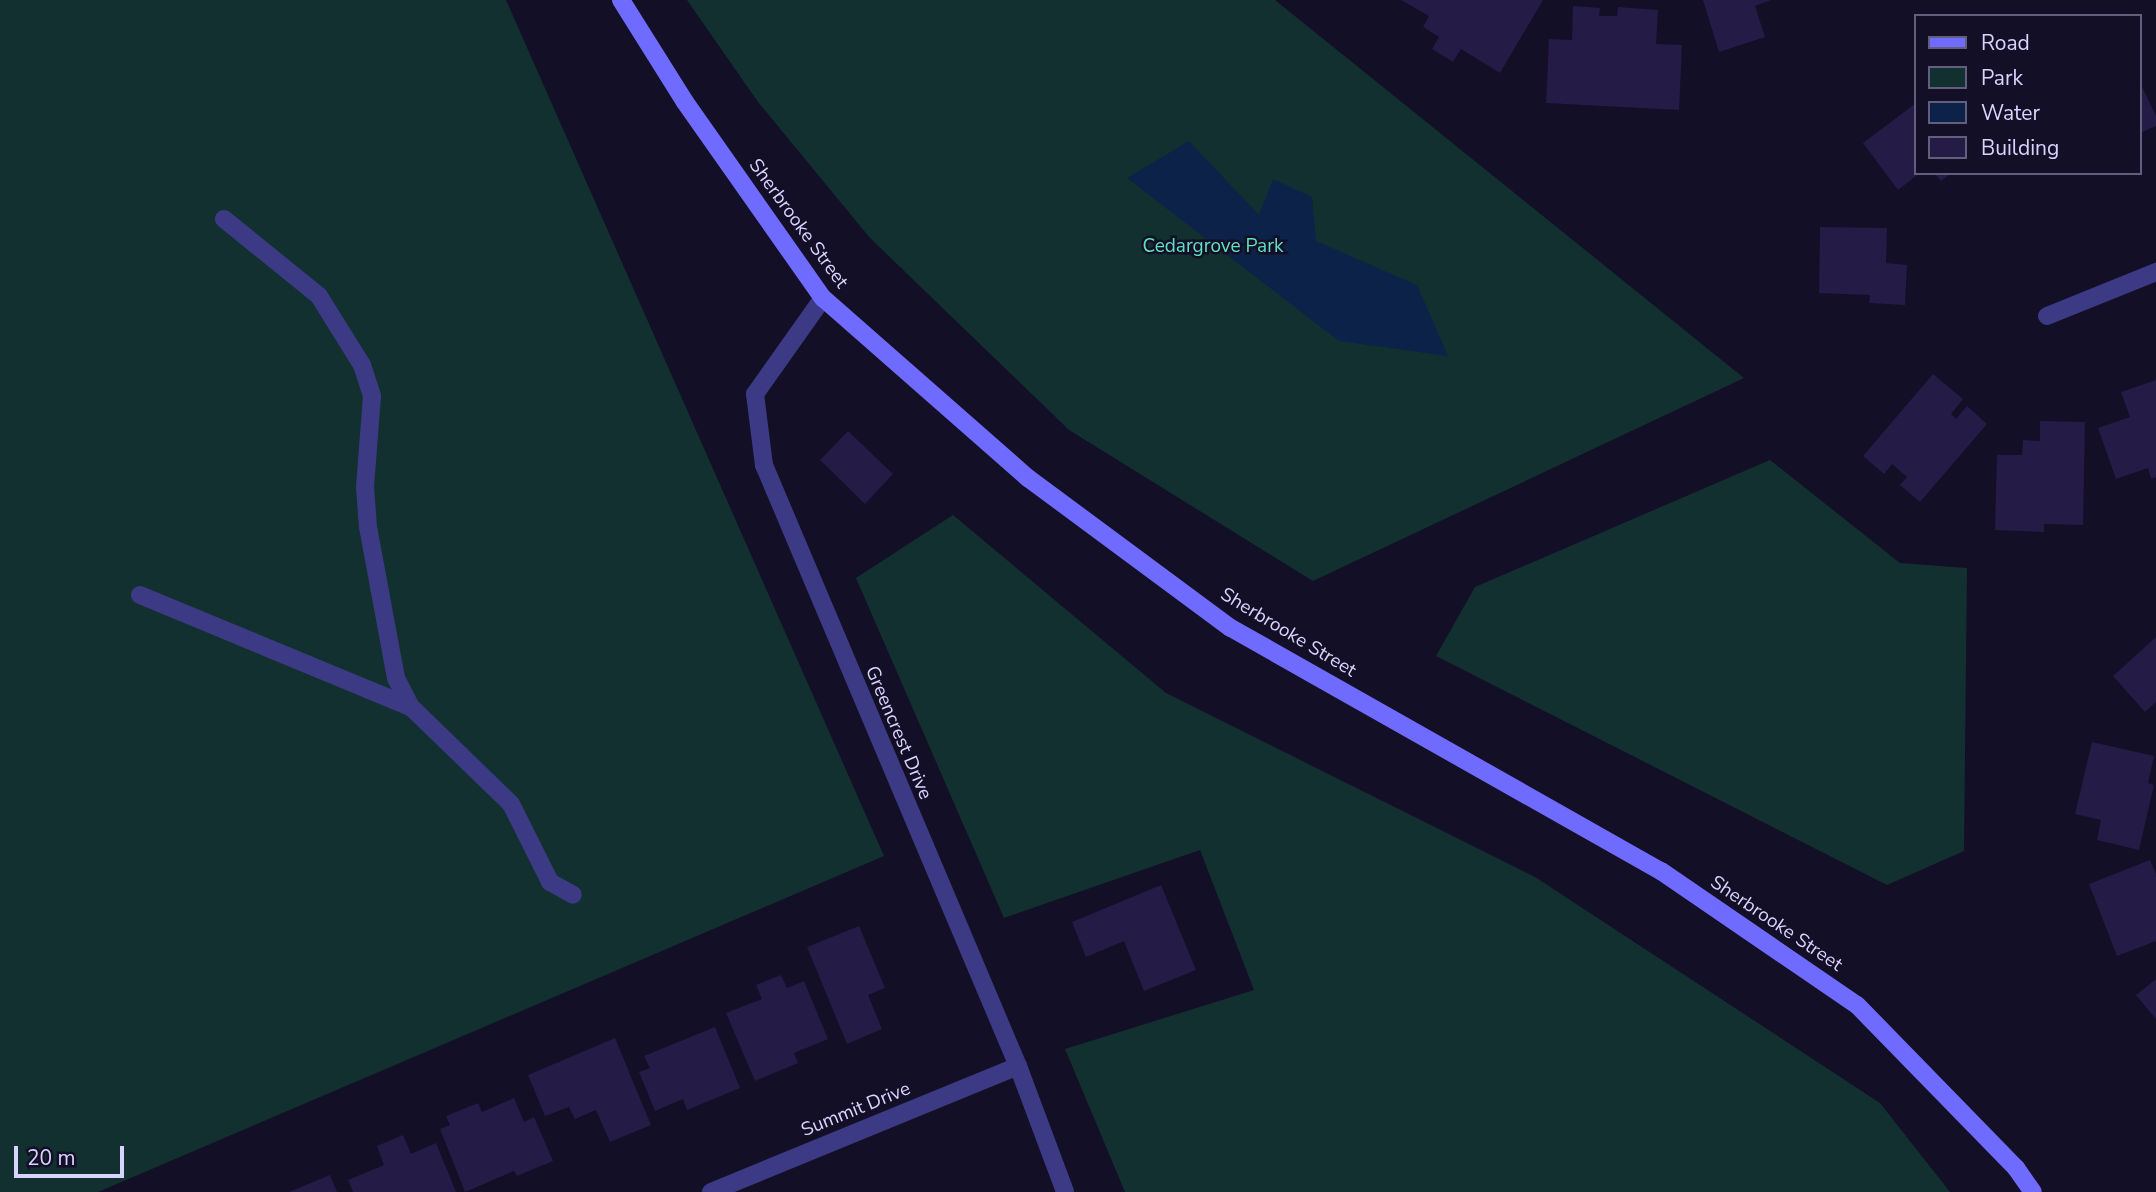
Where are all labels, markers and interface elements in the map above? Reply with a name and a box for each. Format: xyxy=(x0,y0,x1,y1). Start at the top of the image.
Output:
legend xyxy=(1914,14,2142,175)
text: Road xyxy=(1981,29,2030,57)
text: Park xyxy=(1981,64,2023,92)
text: Water xyxy=(1981,99,2040,127)
text: Building xyxy=(1981,134,2059,162)
street label: Sherbrooke Street xyxy=(743,155,853,293)
park label: Cedargrove Park xyxy=(1143,236,1283,258)
street label: Sherbrooke Street xyxy=(1216,583,1360,683)
street label: Greencrest Drive xyxy=(860,663,936,803)
street label: Sherbrooke Street xyxy=(1706,871,1846,977)
street label: Summit Drive xyxy=(798,1078,914,1142)
scale bar xyxy=(18,1132,128,1176)
text: 20 m xyxy=(27,1144,76,1172)

